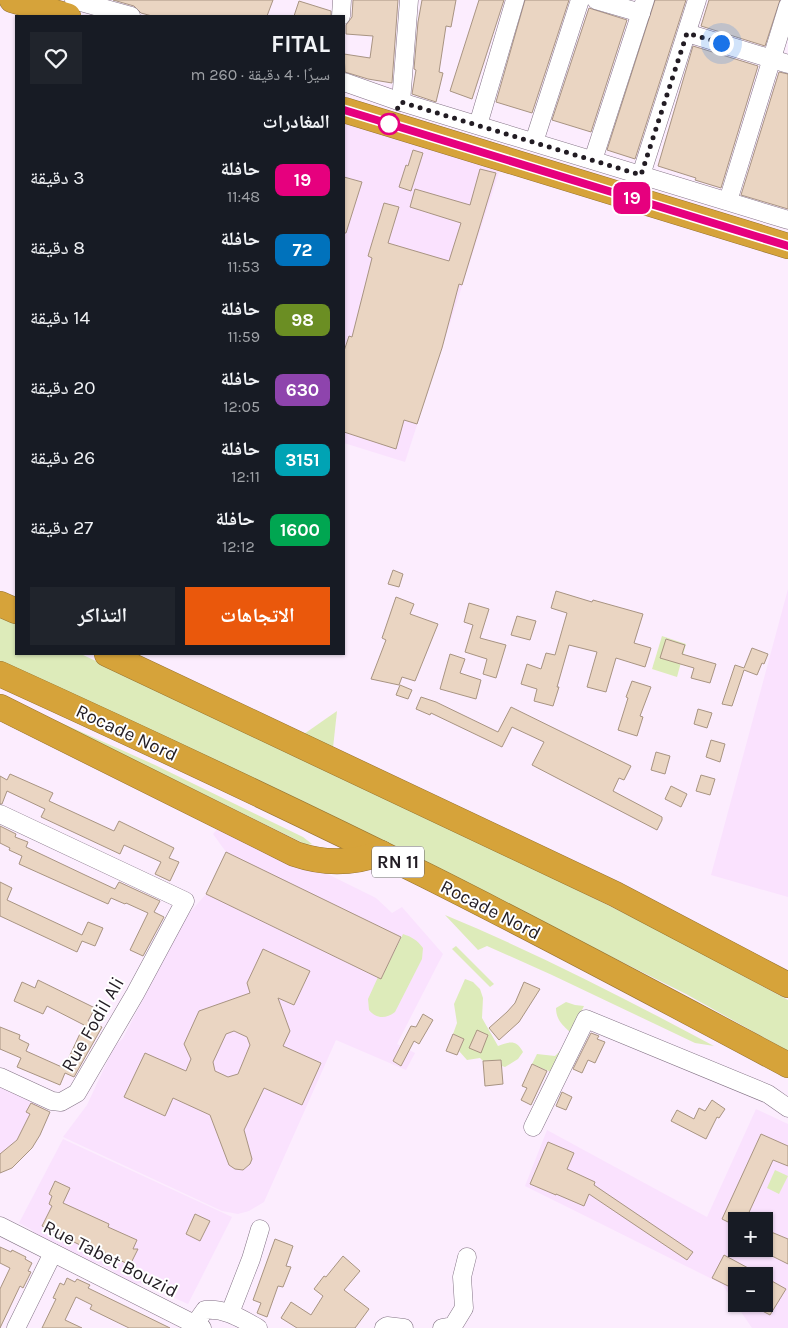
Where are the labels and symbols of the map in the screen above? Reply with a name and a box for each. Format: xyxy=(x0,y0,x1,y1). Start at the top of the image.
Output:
your location xyxy=(709,31,734,56)
unlabelled marker xyxy=(378,113,400,135)
line badge: 19 xyxy=(610,182,654,214)
street label: Rocade Nord xyxy=(72,700,181,766)
road number: RN 11 xyxy=(372,846,424,878)
street label: Rocade Nord xyxy=(437,875,544,945)
street label: Rue Fodil Ali xyxy=(57,973,129,1076)
street label: Rue Tabet Bouzid xyxy=(40,1215,181,1302)

